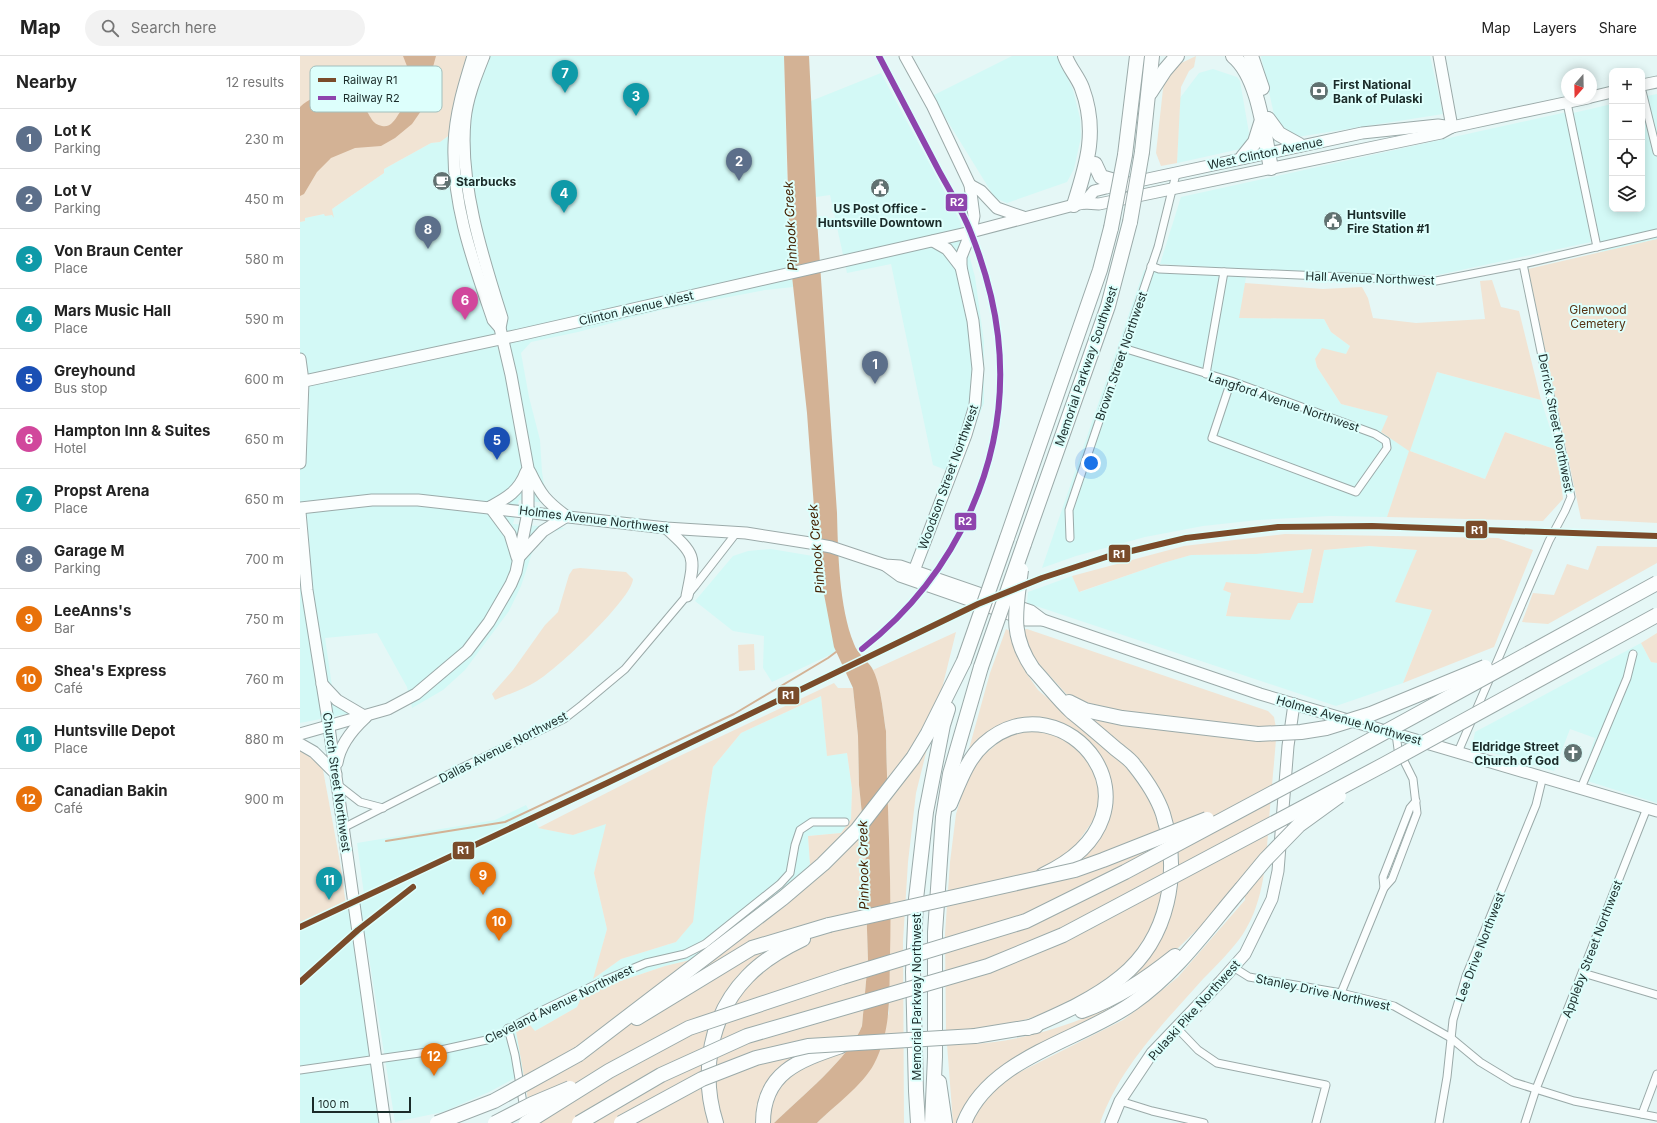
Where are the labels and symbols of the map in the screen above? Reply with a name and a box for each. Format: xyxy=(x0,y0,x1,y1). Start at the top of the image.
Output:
pin: 7 xyxy=(552,60,578,93)
legend xyxy=(310,66,442,112)
north arrow xyxy=(1561,68,1597,104)
text: Railway R1 xyxy=(343,73,397,87)
place label: First National Bank of Pulaski xyxy=(1333,77,1423,106)
bank icon: First National Bank of Pulaski xyxy=(1308,80,1330,102)
pin: 3 xyxy=(623,83,649,116)
text: Railway R2 xyxy=(343,91,400,105)
street label: West Clinton Avenue xyxy=(1206,133,1324,173)
pin: 2 xyxy=(726,148,752,181)
cafe icon: Starbucks xyxy=(431,170,453,192)
place label: Starbucks xyxy=(456,174,516,189)
public building icon: US Post Office - Huntsville Downtown xyxy=(869,177,891,199)
pin: 4 xyxy=(551,180,577,213)
water label: Pinhook Creek xyxy=(780,180,800,271)
line badge: R2 xyxy=(945,193,968,212)
text: R2 xyxy=(950,195,964,209)
place label: US Post Office - Huntsville Downtown xyxy=(818,201,942,230)
place label: Huntsville Fire Station #1 xyxy=(1347,207,1429,236)
public building icon: Huntsville Fire Station #1 xyxy=(1322,210,1344,232)
pin: 8 xyxy=(415,216,441,249)
street label: Hall Avenue Northwest xyxy=(1305,268,1435,288)
street label: Memorial Parkway Southwest xyxy=(1052,284,1121,448)
pin: 6 xyxy=(452,287,478,320)
street label: Clinton Avenue West xyxy=(577,288,695,328)
street label: Brown Street Northwest xyxy=(1092,289,1150,423)
park label: Glenwood Cemetery xyxy=(1569,302,1627,331)
pin: 1 xyxy=(862,351,888,384)
street label: Derrick Street Northwest xyxy=(1535,352,1577,494)
street label: Langford Avenue Northwest xyxy=(1207,369,1362,435)
street label: Woodson Street Northwest xyxy=(915,402,981,551)
pin: 5 xyxy=(484,427,510,460)
your location xyxy=(1081,453,1101,473)
street label: Holmes Avenue Northwest xyxy=(518,502,670,536)
water label: Pinhook Creek xyxy=(804,503,828,594)
line badge: R2 xyxy=(954,512,977,531)
text: R2 xyxy=(958,514,972,528)
line badge: R1 xyxy=(1465,520,1488,539)
text: R1 xyxy=(1471,523,1483,537)
line badge: R1 xyxy=(1108,544,1131,563)
text: R1 xyxy=(1113,547,1125,561)
line badge: R1 xyxy=(777,686,800,705)
text: R1 xyxy=(782,688,794,702)
street label: Holmes Avenue Northwest xyxy=(1275,692,1424,748)
street label: Dallas Avenue Northwest xyxy=(436,708,570,786)
street label: Church Street Northwest xyxy=(320,711,354,853)
place label: Eldridge Street Church of God xyxy=(1472,739,1560,768)
church icon: Eldridge Street Church of God xyxy=(1562,742,1584,764)
water label: Pinhook Creek xyxy=(854,819,872,910)
line badge: R1 xyxy=(452,841,475,860)
text: R1 xyxy=(457,843,469,857)
pin: 9 xyxy=(470,862,496,895)
pin: 11 xyxy=(316,867,342,900)
street label: Appleby Street Northwest xyxy=(1559,878,1625,1020)
street label: Lee Drive Northwest xyxy=(1452,890,1508,1004)
pin: 10 xyxy=(486,908,512,941)
street label: Memorial Parkway Northwest xyxy=(909,913,924,1081)
street label: Pulaski Pike Northwest xyxy=(1145,957,1243,1063)
street label: Cleveland Avenue Northwest xyxy=(482,961,636,1047)
street label: Stanley Drive Northwest xyxy=(1254,970,1392,1014)
pin: 12 xyxy=(421,1043,447,1076)
scale bar xyxy=(312,1095,411,1114)

